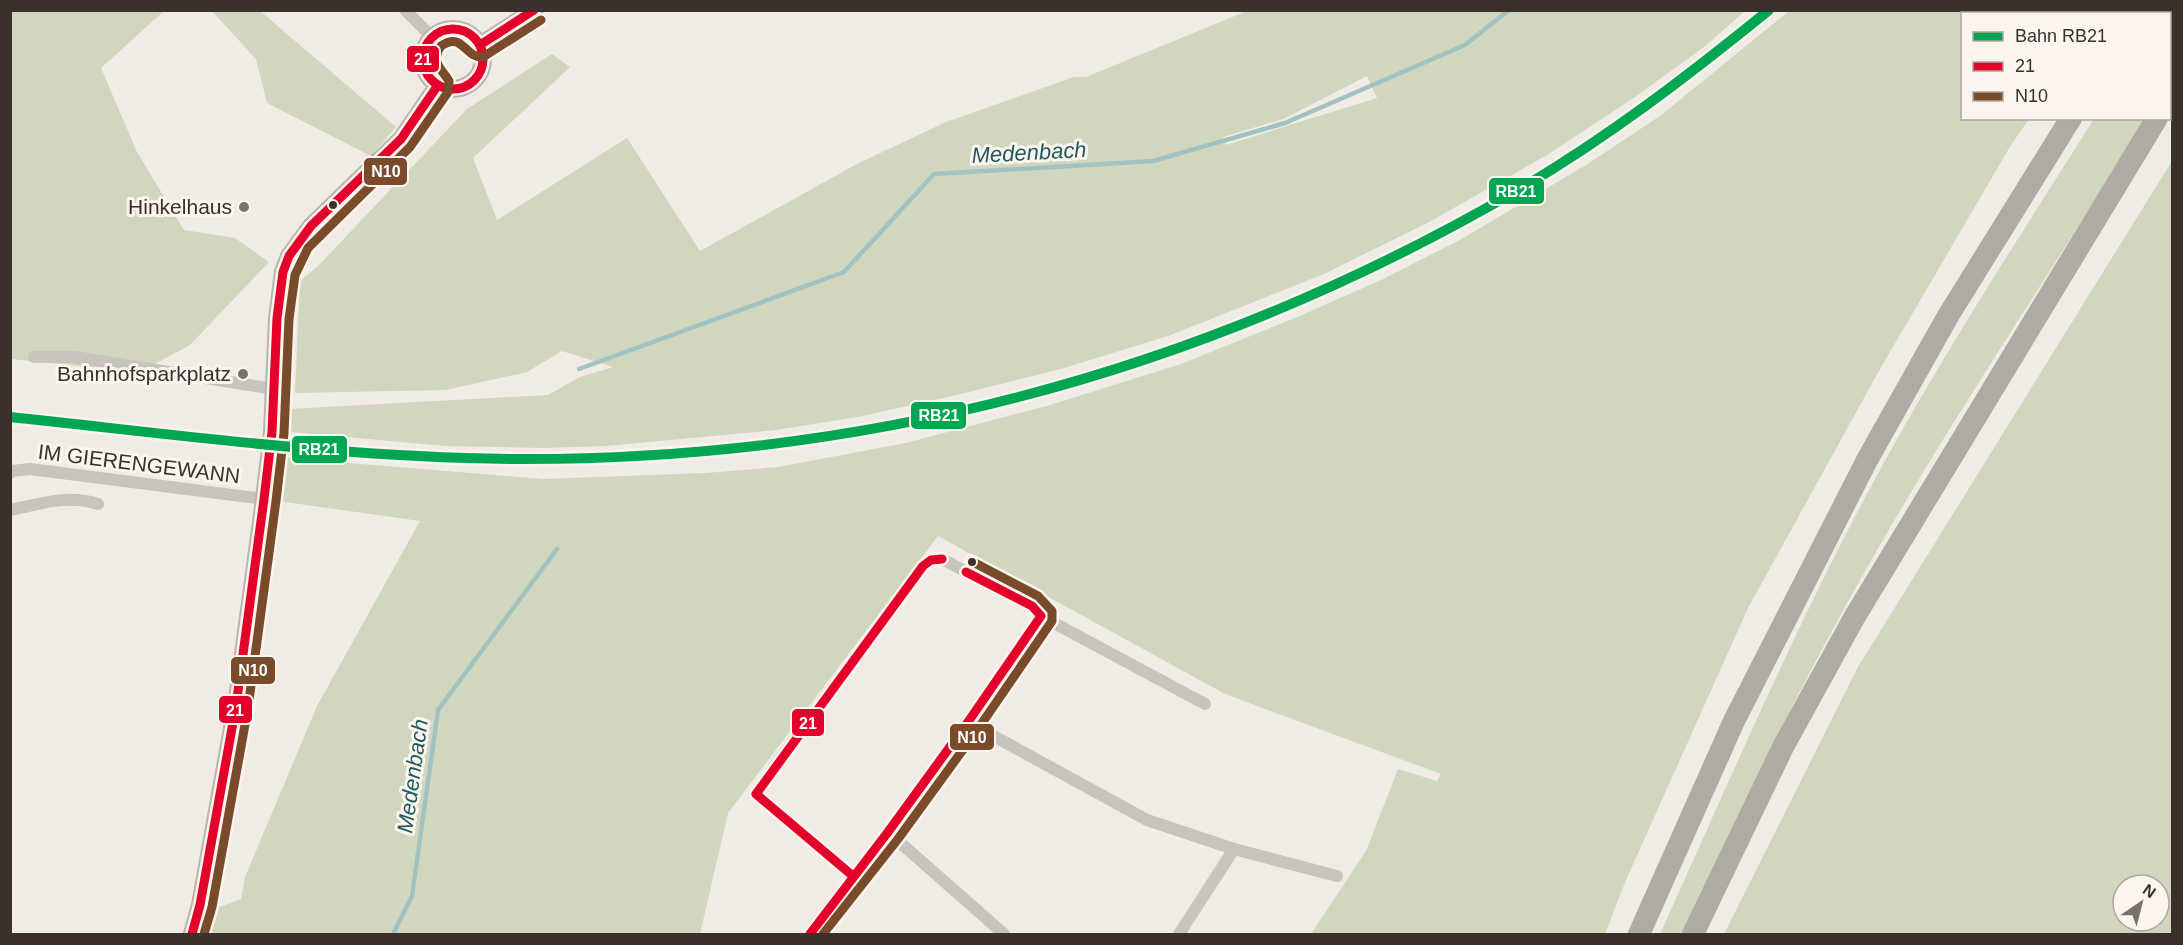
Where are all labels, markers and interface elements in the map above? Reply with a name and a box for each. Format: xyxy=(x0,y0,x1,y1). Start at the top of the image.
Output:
legend xyxy=(1961,12,2171,120)
text: Bahn RB21 xyxy=(2015,26,2107,46)
line badge: 21 xyxy=(406,45,440,73)
text: 21 xyxy=(414,51,432,68)
text: 21 xyxy=(2015,56,2035,76)
text: N10 xyxy=(2015,86,2048,106)
water label: Medenbach xyxy=(971,137,1087,168)
line badge: N10 xyxy=(363,157,408,186)
text: N10 xyxy=(371,163,401,180)
line badge: RB21 xyxy=(1488,177,1545,205)
text: RB21 xyxy=(1496,183,1537,200)
place label: Hinkelhaus xyxy=(128,195,232,218)
unlabelled marker xyxy=(327,199,339,211)
marker: Hinkelhaus xyxy=(237,200,251,214)
place label: Bahnhofsparkplatz xyxy=(57,362,231,385)
marker: Bahnhofsparkplatz xyxy=(236,367,250,381)
line badge: RB21 xyxy=(910,401,967,430)
text: RB21 xyxy=(919,407,960,424)
line badge: RB21 xyxy=(291,435,348,464)
street label: IM GIERENGEWANN xyxy=(37,440,241,487)
text: RB21 xyxy=(299,441,340,458)
unlabelled marker xyxy=(966,556,978,568)
line badge: N10 xyxy=(230,656,276,685)
text: N10 xyxy=(238,662,268,679)
line badge: 21 xyxy=(218,695,253,724)
text: 21 xyxy=(226,702,244,719)
line badge: 21 xyxy=(791,708,825,737)
text: 21 xyxy=(799,715,817,732)
water label: Medenbach xyxy=(392,717,433,835)
line badge: N10 xyxy=(949,723,995,751)
text: N10 xyxy=(957,729,987,746)
north arrow xyxy=(2111,873,2171,933)
text: N xyxy=(2140,881,2159,901)

